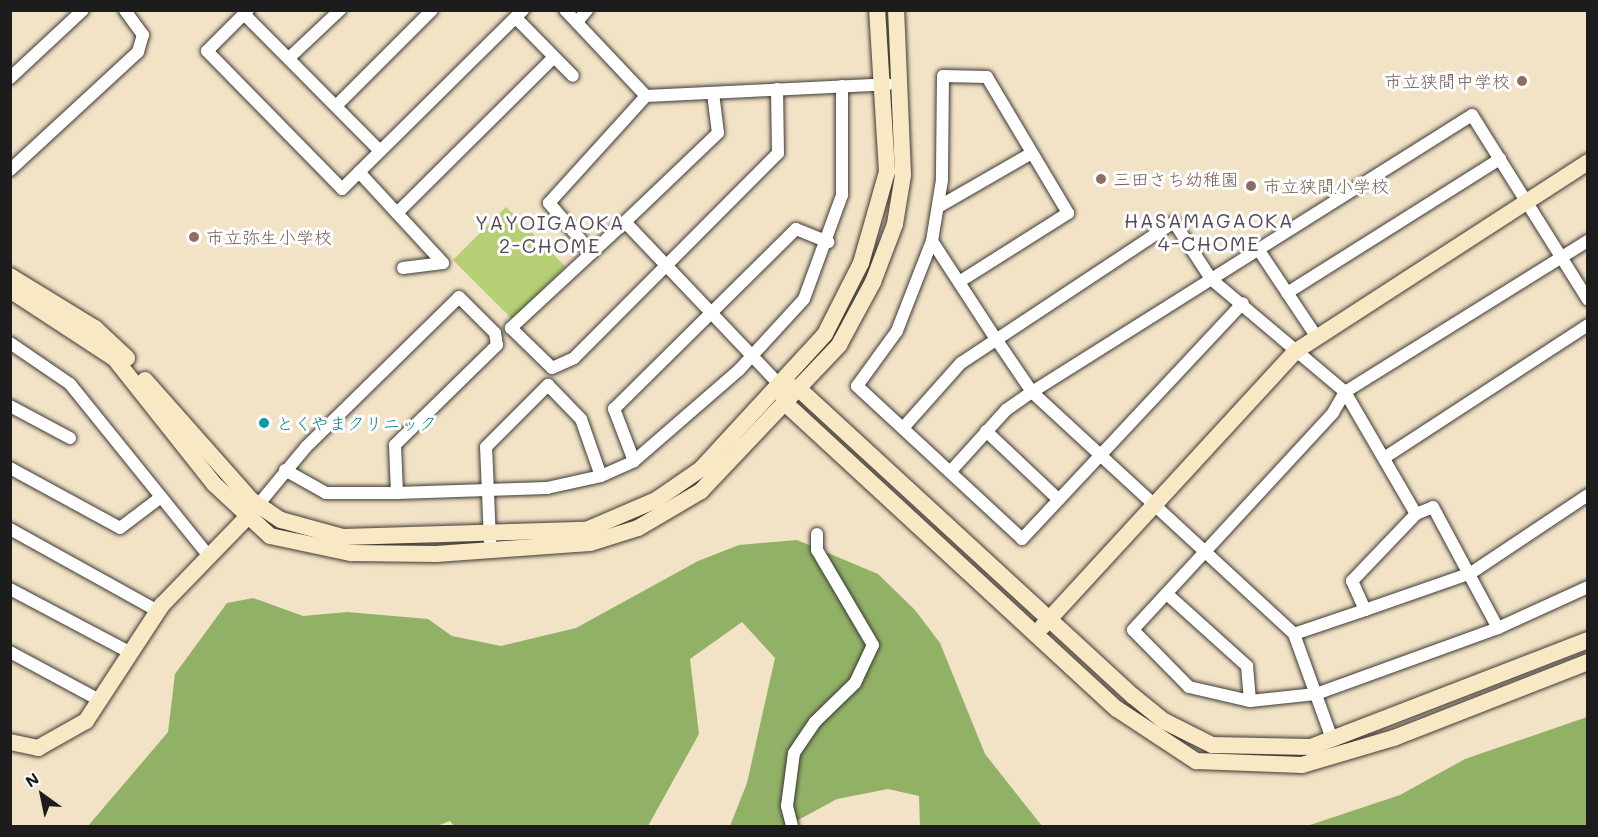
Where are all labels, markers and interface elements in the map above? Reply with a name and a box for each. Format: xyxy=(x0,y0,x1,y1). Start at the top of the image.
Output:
place label: 市立狭間中学校 xyxy=(1384,70,1510,92)
marker: 市立狭間中学校 xyxy=(1515,74,1529,88)
place label: 三田さち幼稚園 xyxy=(1113,168,1239,190)
marker: 三田さち幼稚園 xyxy=(1094,172,1108,186)
place label: 市立狭間小学校 xyxy=(1263,175,1389,197)
marker: 市立狭間小学校 xyxy=(1244,179,1258,193)
district label: HASAMAGAOKA 4-CHOME xyxy=(1124,208,1294,255)
district label: YAYOIGAOKA 2-CHOME xyxy=(475,210,625,257)
place label: 市立弥生小学校 xyxy=(206,226,332,248)
marker: 市立弥生小学校 xyxy=(187,230,201,244)
place label: とくやまクリニック xyxy=(276,412,438,434)
marker: とくやまクリニック xyxy=(257,416,271,430)
north arrow xyxy=(12,765,72,825)
text: N xyxy=(21,767,43,792)

